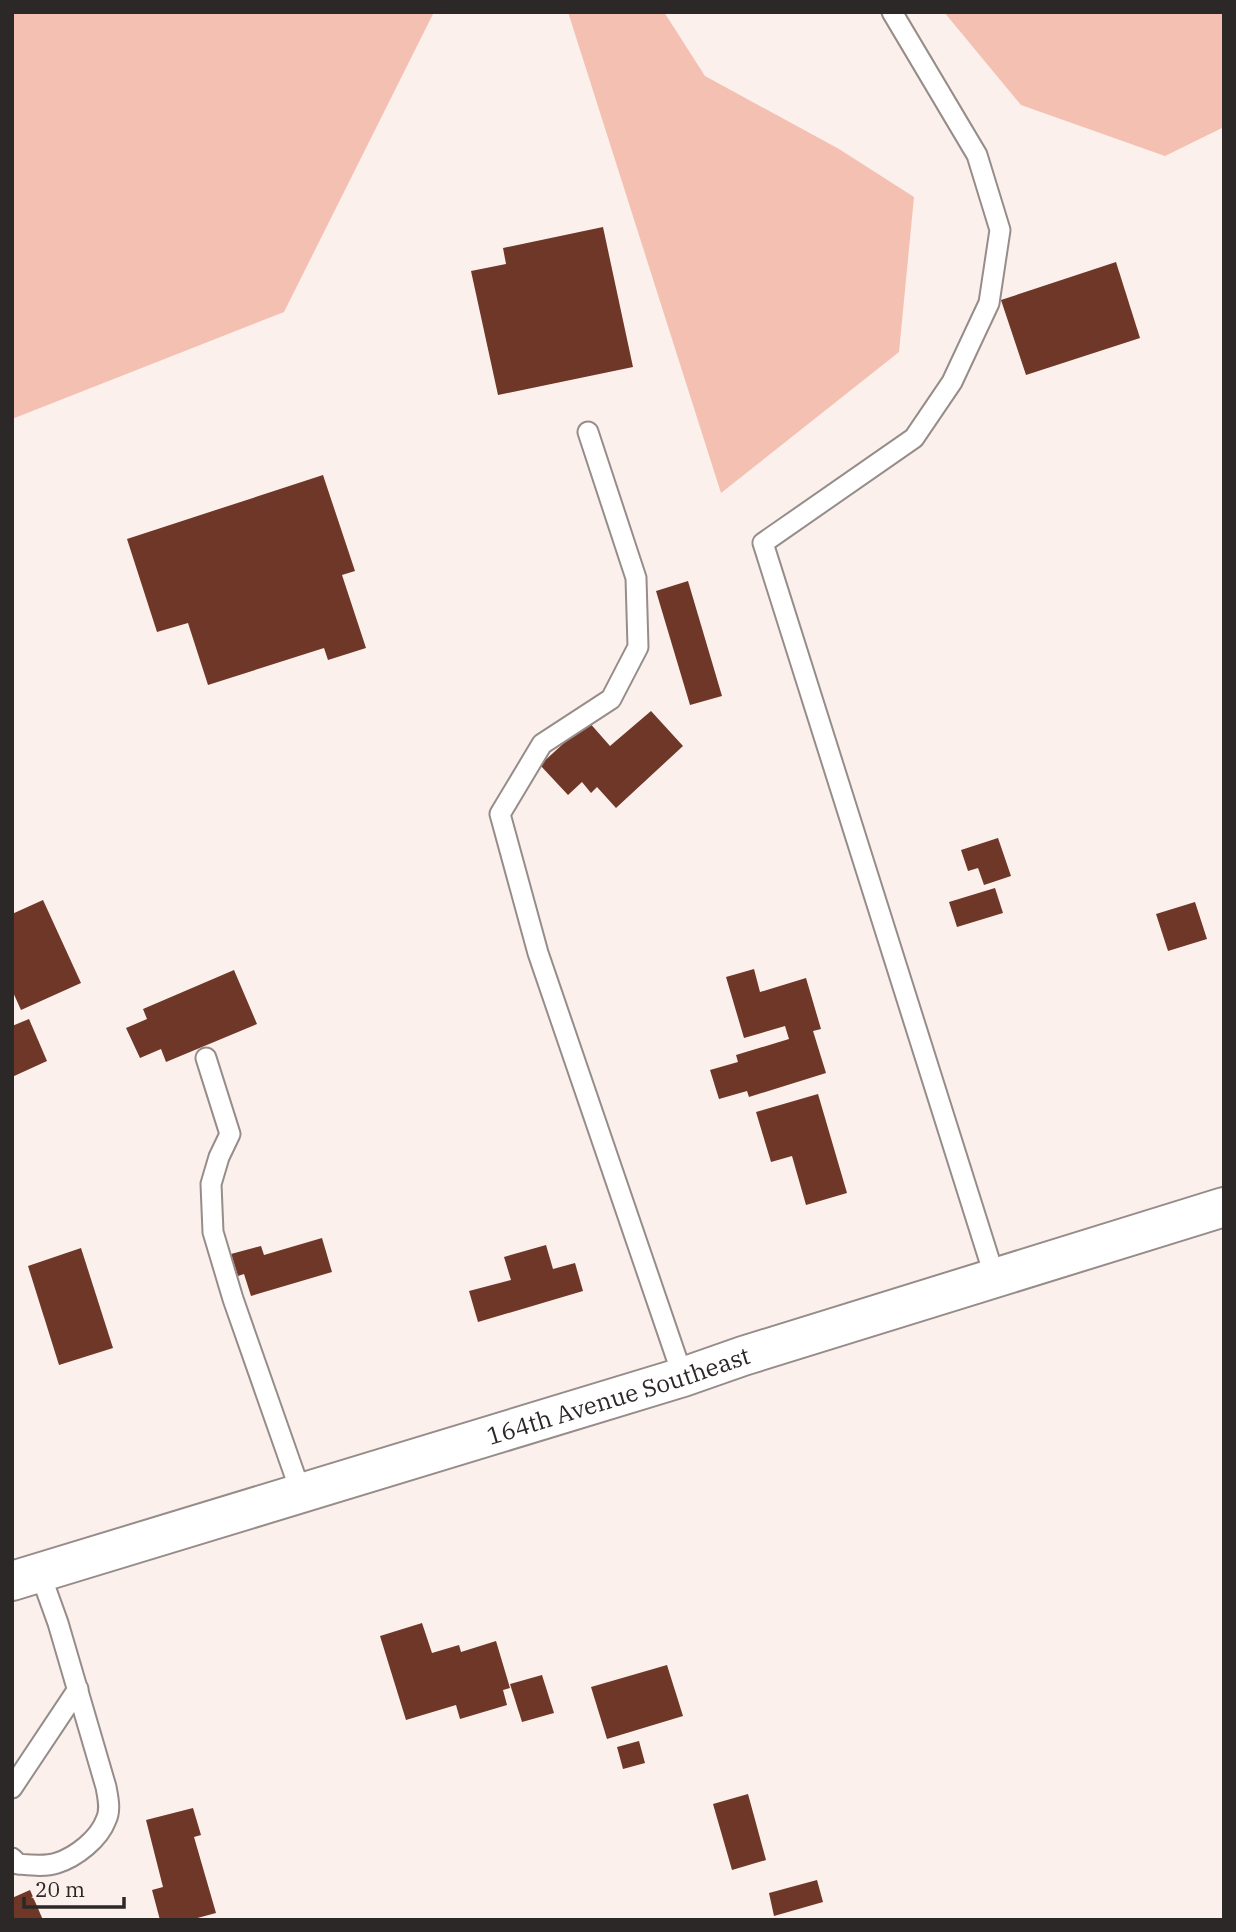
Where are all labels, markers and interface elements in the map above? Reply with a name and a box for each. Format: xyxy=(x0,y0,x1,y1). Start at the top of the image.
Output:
street label: 164th Avenue Southeast xyxy=(483,1339,754,1452)
scale bar xyxy=(24,1866,124,1910)
text: 20 m xyxy=(35,1875,85,1903)

